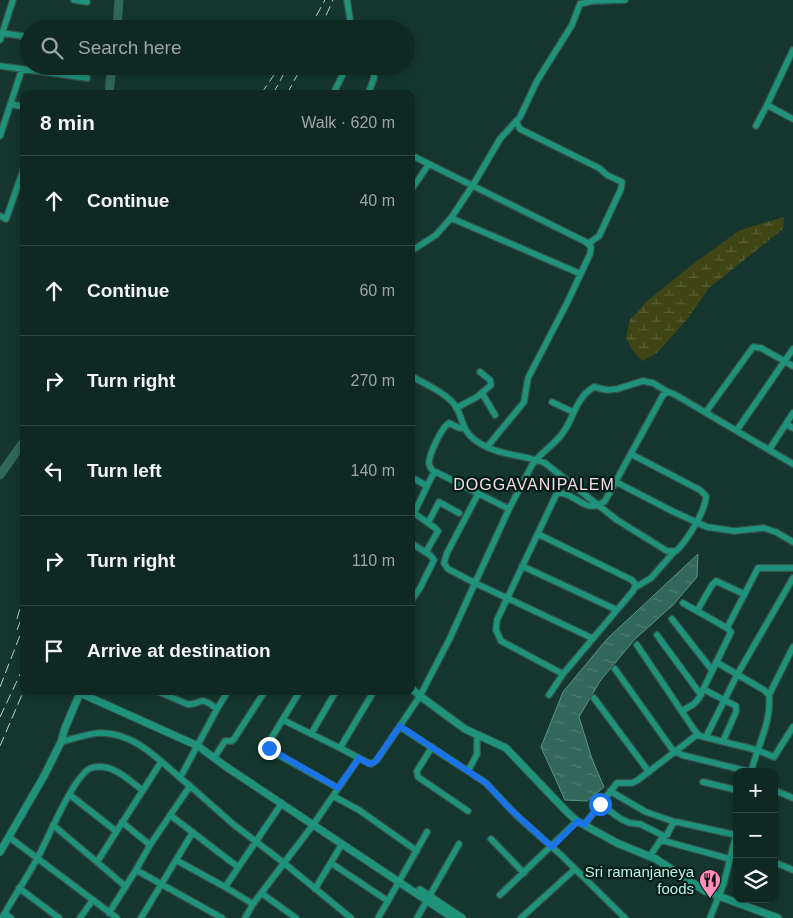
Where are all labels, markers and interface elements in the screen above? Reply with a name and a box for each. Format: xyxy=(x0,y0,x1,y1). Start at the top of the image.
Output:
search box xyxy=(20,20,415,75)
icon: search xyxy=(38,34,66,62)
text: Search here xyxy=(78,37,182,58)
text: 8 min xyxy=(40,111,95,134)
text: Walk · 620 m xyxy=(301,114,395,131)
icon: ahead xyxy=(40,187,68,215)
text: Continue xyxy=(87,190,169,211)
text: 40 m xyxy=(359,192,395,209)
icon: ahead xyxy=(40,277,68,305)
text: Continue xyxy=(87,280,169,301)
text: 60 m xyxy=(359,282,395,299)
icon: right xyxy=(40,367,68,395)
text: Turn right xyxy=(87,370,175,391)
text: 270 m xyxy=(351,372,395,389)
icon: left xyxy=(40,457,68,485)
text: Turn left xyxy=(87,460,162,481)
text: 140 m xyxy=(351,462,395,479)
district label: DOGGAVANIPALEM xyxy=(453,476,615,493)
icon: right xyxy=(40,547,68,575)
text: Turn right xyxy=(87,550,175,571)
text: 110 m xyxy=(352,552,395,569)
icon: arrive xyxy=(40,637,68,665)
text: Arrive at destination xyxy=(87,640,271,661)
route end xyxy=(258,737,281,760)
map controls xyxy=(733,768,778,903)
button: + xyxy=(733,768,778,813)
route start xyxy=(589,793,612,816)
button: − xyxy=(733,813,778,858)
button: layers xyxy=(733,858,778,903)
place label: Sri ramanjaneya foods xyxy=(585,863,695,897)
restaurant icon: Sri ramanjaneya foods xyxy=(698,868,722,899)

